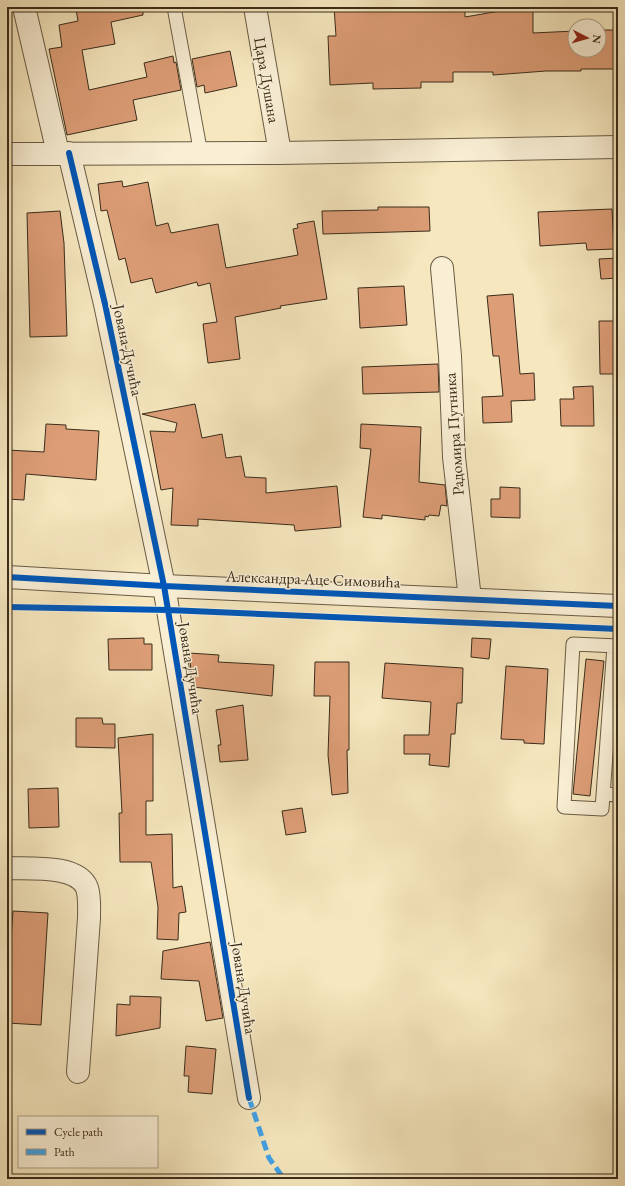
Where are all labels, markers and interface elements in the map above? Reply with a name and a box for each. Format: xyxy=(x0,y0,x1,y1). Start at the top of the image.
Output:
north arrow xyxy=(567,18,607,58)
text: N xyxy=(590,34,604,44)
street label: Цара Душана xyxy=(249,35,285,125)
street label: Јована Дучића xyxy=(108,300,148,398)
street label: Радомира Путника xyxy=(439,371,469,496)
street label: Александра Аце Симовића xyxy=(224,565,401,593)
street label: Јована Дучића xyxy=(173,618,209,716)
street label: Јована Дучића xyxy=(226,938,262,1036)
legend xyxy=(18,1116,158,1168)
text: Cycle path xyxy=(54,1124,103,1140)
text: Path xyxy=(54,1144,75,1160)

